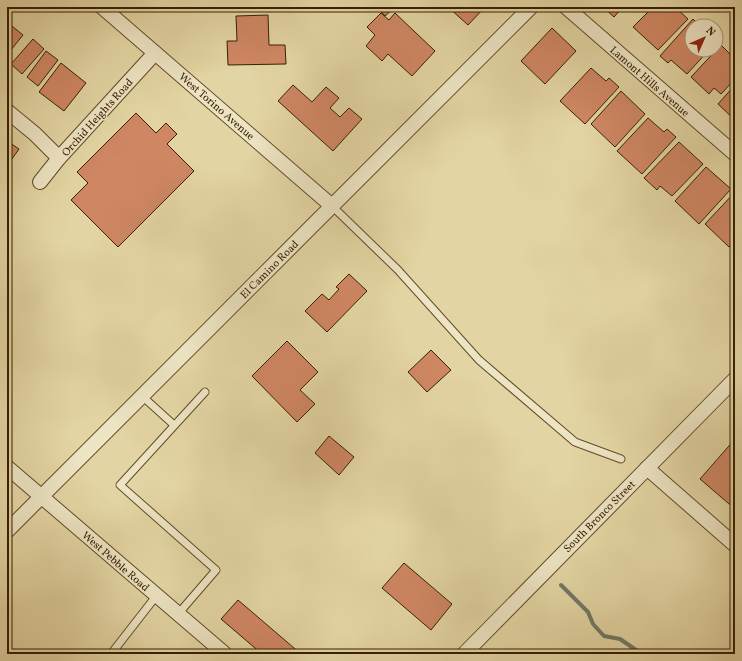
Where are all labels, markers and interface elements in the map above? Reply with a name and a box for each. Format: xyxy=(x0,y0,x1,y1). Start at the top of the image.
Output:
north arrow xyxy=(684,18,724,58)
text: N xyxy=(702,24,718,40)
street label: Lamont Hills Avenue xyxy=(606,43,692,121)
street label: West Torino Avenue xyxy=(175,70,257,144)
street label: Orchid Heights Road xyxy=(59,76,137,160)
street label: El Camino Road xyxy=(237,237,303,303)
street label: South Bronco Street xyxy=(561,478,640,556)
street label: West Pebble Road xyxy=(78,529,152,596)

